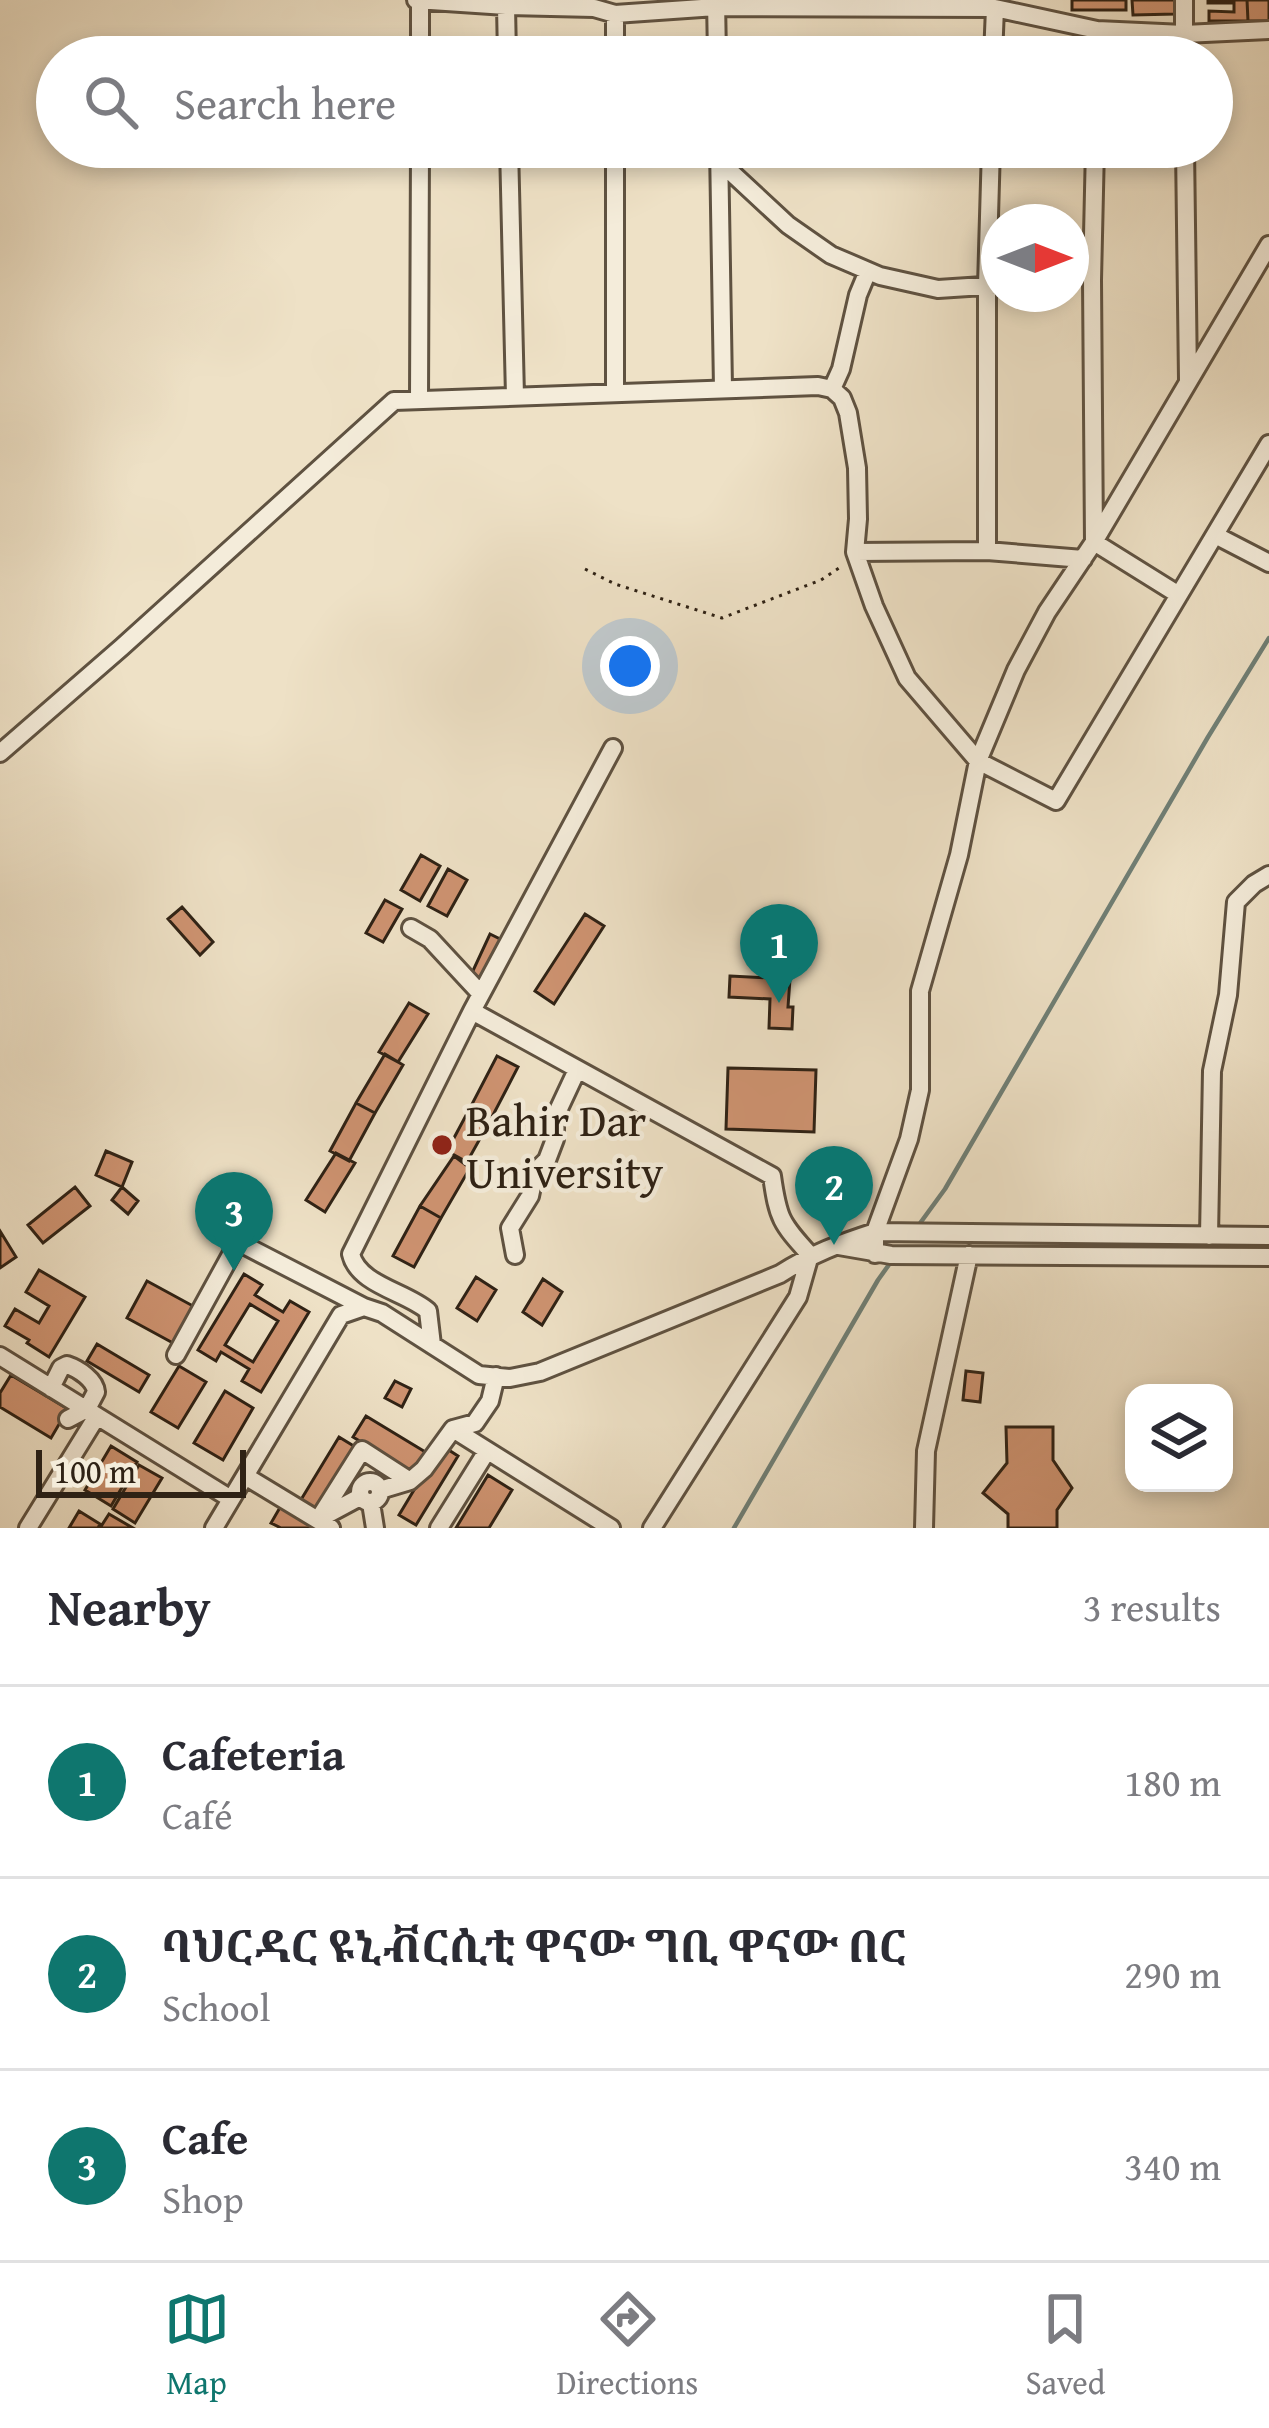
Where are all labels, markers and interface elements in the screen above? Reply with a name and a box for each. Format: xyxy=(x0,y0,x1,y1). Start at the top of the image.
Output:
search box xyxy=(36,36,1233,168)
icon: search xyxy=(78,69,144,135)
text: Search here xyxy=(174,70,396,135)
north arrow xyxy=(981,204,1089,312)
your location xyxy=(600,636,660,696)
pin: 1 xyxy=(740,904,818,1003)
place label: Bahir Dar University xyxy=(466,1087,664,1204)
marker: Bahir Dar University xyxy=(429,1132,455,1158)
pin: 2 xyxy=(795,1146,873,1245)
pin: 3 xyxy=(195,1172,273,1271)
map controls xyxy=(1125,1384,1233,1492)
button: layers xyxy=(1125,1384,1233,1492)
scale bar xyxy=(36,1444,246,1497)
text: 100 m xyxy=(54,1447,136,1495)
text: Nearby xyxy=(48,1569,211,1644)
text: 3 results xyxy=(1083,1578,1221,1635)
text: Cafeteria xyxy=(162,1721,345,1786)
text: 1 xyxy=(77,1753,97,1810)
text: 180 m xyxy=(1124,1753,1221,1810)
text: Café xyxy=(162,1786,232,1843)
text: ባህርዳር ዩኒቭርሲቲ ዋናው ግቢ ዋናው በር xyxy=(162,1913,907,1978)
text: 2 xyxy=(77,1945,97,2002)
text: 290 m xyxy=(1124,1945,1221,2002)
text: School xyxy=(162,1978,270,2035)
text: Cafe xyxy=(162,2105,248,2170)
text: 3 xyxy=(77,2137,97,2194)
text: 340 m xyxy=(1124,2137,1221,2194)
text: Shop xyxy=(162,2170,244,2227)
tab: Map xyxy=(164,2286,230,2406)
tab: Directions xyxy=(557,2286,698,2406)
tab: Saved xyxy=(1026,2286,1105,2406)

